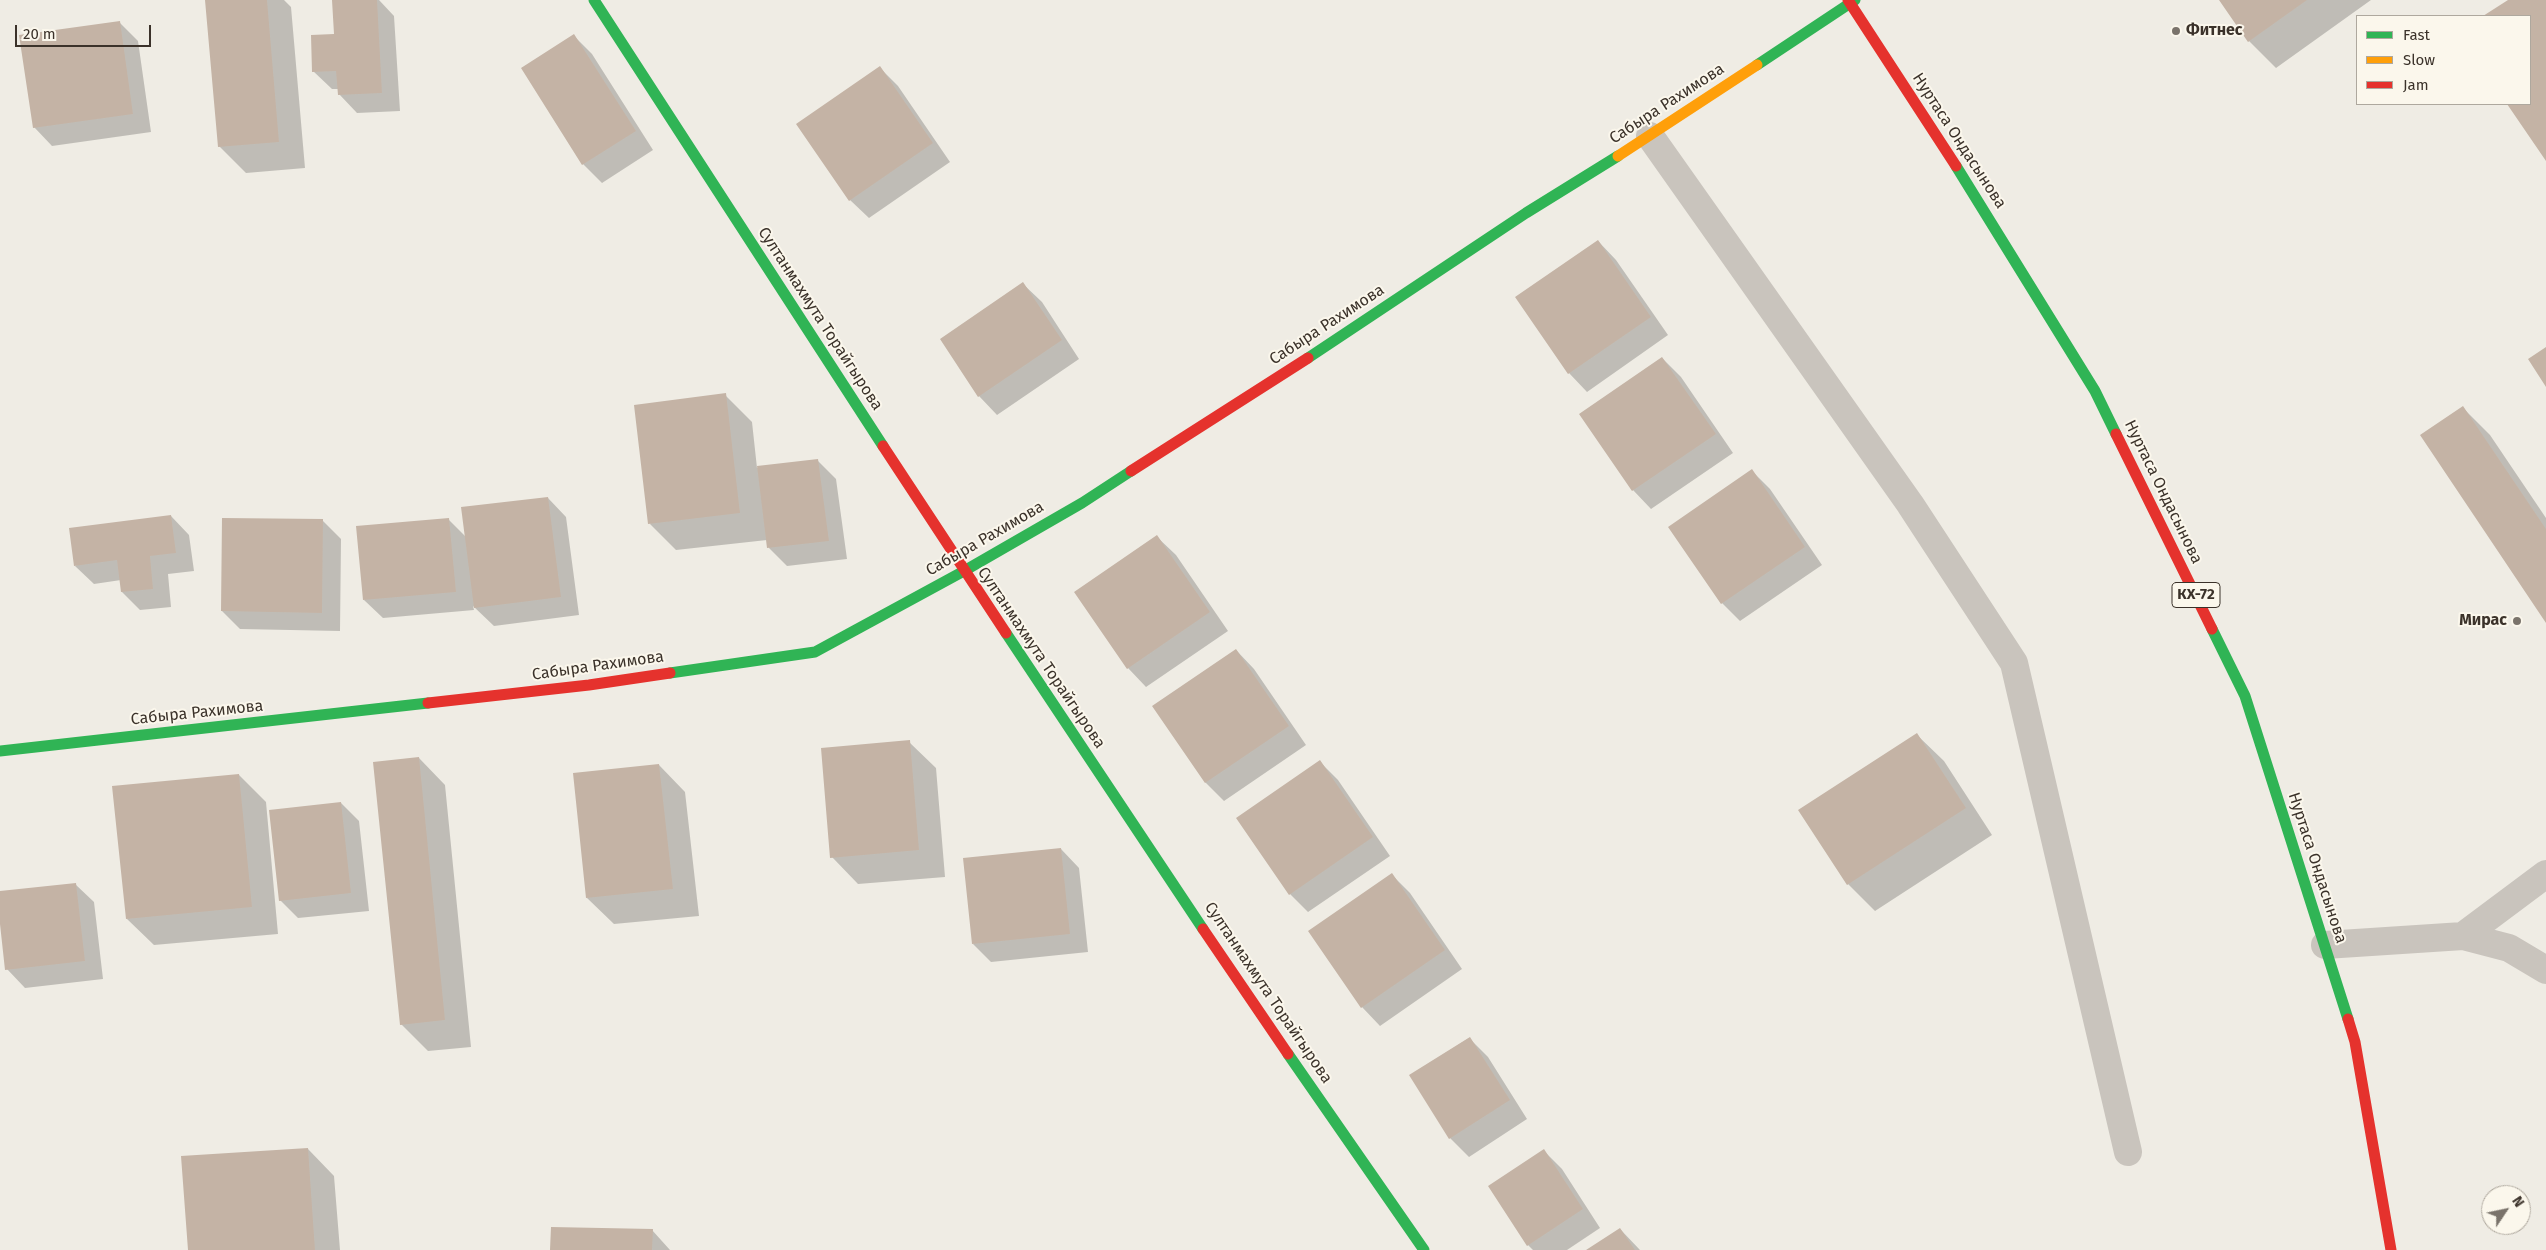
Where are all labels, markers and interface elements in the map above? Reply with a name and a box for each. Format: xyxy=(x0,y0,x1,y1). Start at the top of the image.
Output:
scale bar xyxy=(18,15,154,47)
legend xyxy=(2356,15,2531,105)
place label: Фитнес xyxy=(2186,21,2243,41)
text: 20 m xyxy=(23,25,56,43)
marker: Фитнес xyxy=(2170,25,2182,37)
text: Fast xyxy=(2403,26,2430,44)
text: Slow xyxy=(2403,51,2435,69)
street label: Сабыра Рахимова xyxy=(1606,60,1728,148)
street label: Нуртаса Ондасынова xyxy=(1908,70,2010,212)
text: Jam xyxy=(2403,76,2429,94)
street label: Султанмахмута Торайгырова xyxy=(754,224,886,414)
street label: Сабыра Рахимова xyxy=(1266,281,1388,369)
street label: Нуртаса Ондасынова xyxy=(2120,417,2206,567)
street label: Сабыра Рахимова xyxy=(923,497,1047,581)
street label: Султанмахмута Торайгырова xyxy=(973,564,1109,752)
road number: КХ-72 xyxy=(2172,582,2220,608)
place label: Мирас xyxy=(2459,611,2507,631)
marker: Мирас xyxy=(2511,615,2523,627)
street label: Сабыра Рахимова xyxy=(531,647,665,685)
street label: Сабыра Рахимова xyxy=(130,697,264,729)
street label: Нуртаса Ондасынова xyxy=(2284,790,2350,946)
street label: Султанмахмута Торайгырова xyxy=(1200,899,1336,1087)
north arrow xyxy=(2481,1185,2531,1235)
text: N xyxy=(2508,1193,2528,1210)

